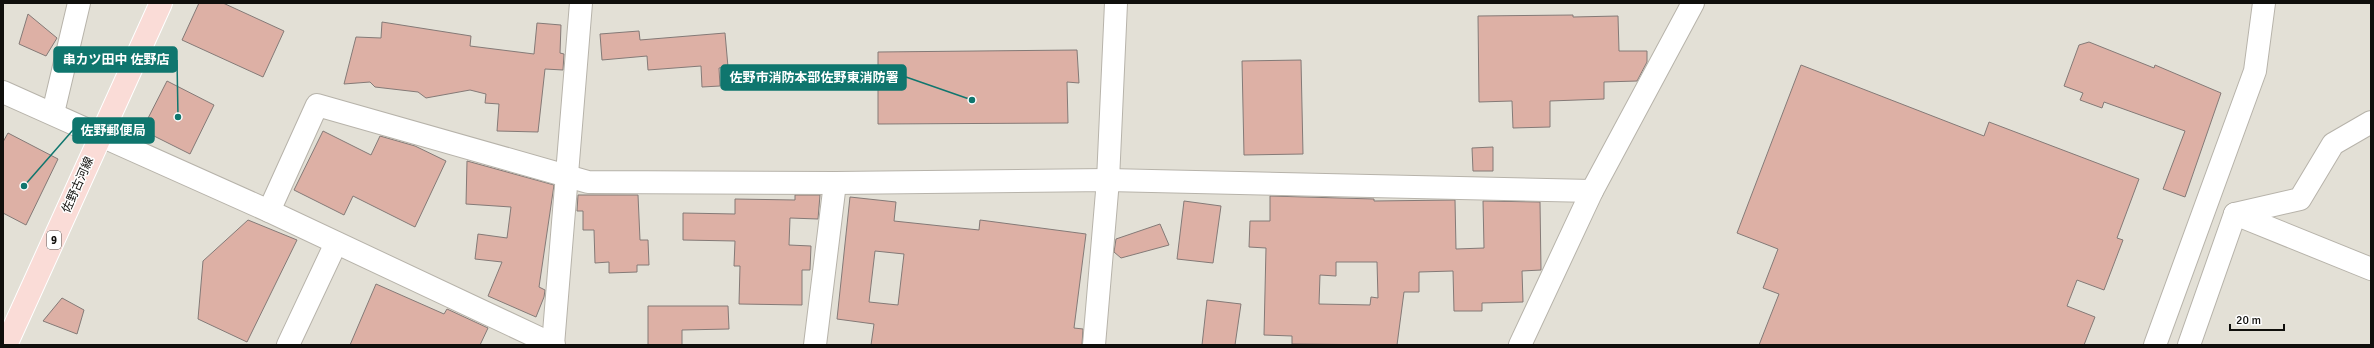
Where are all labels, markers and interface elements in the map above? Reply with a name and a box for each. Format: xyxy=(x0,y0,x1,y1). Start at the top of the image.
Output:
callout: 串カツ田中 佐野店 xyxy=(54,47,177,72)
text: 串カツ田中 佐野店 xyxy=(63,52,169,68)
callout: 佐野市消防本部佐野東消防署 xyxy=(721,65,906,90)
text: 佐野市消防本部佐野東消防署 xyxy=(729,70,899,86)
callout: 佐野郵便局 xyxy=(73,118,154,143)
text: 佐野郵便局 xyxy=(80,123,146,139)
street label: 佐野古河線 xyxy=(59,155,97,215)
road number: 9 xyxy=(47,231,61,249)
scale bar xyxy=(2230,306,2284,332)
text: 20 m xyxy=(2236,313,2261,328)

